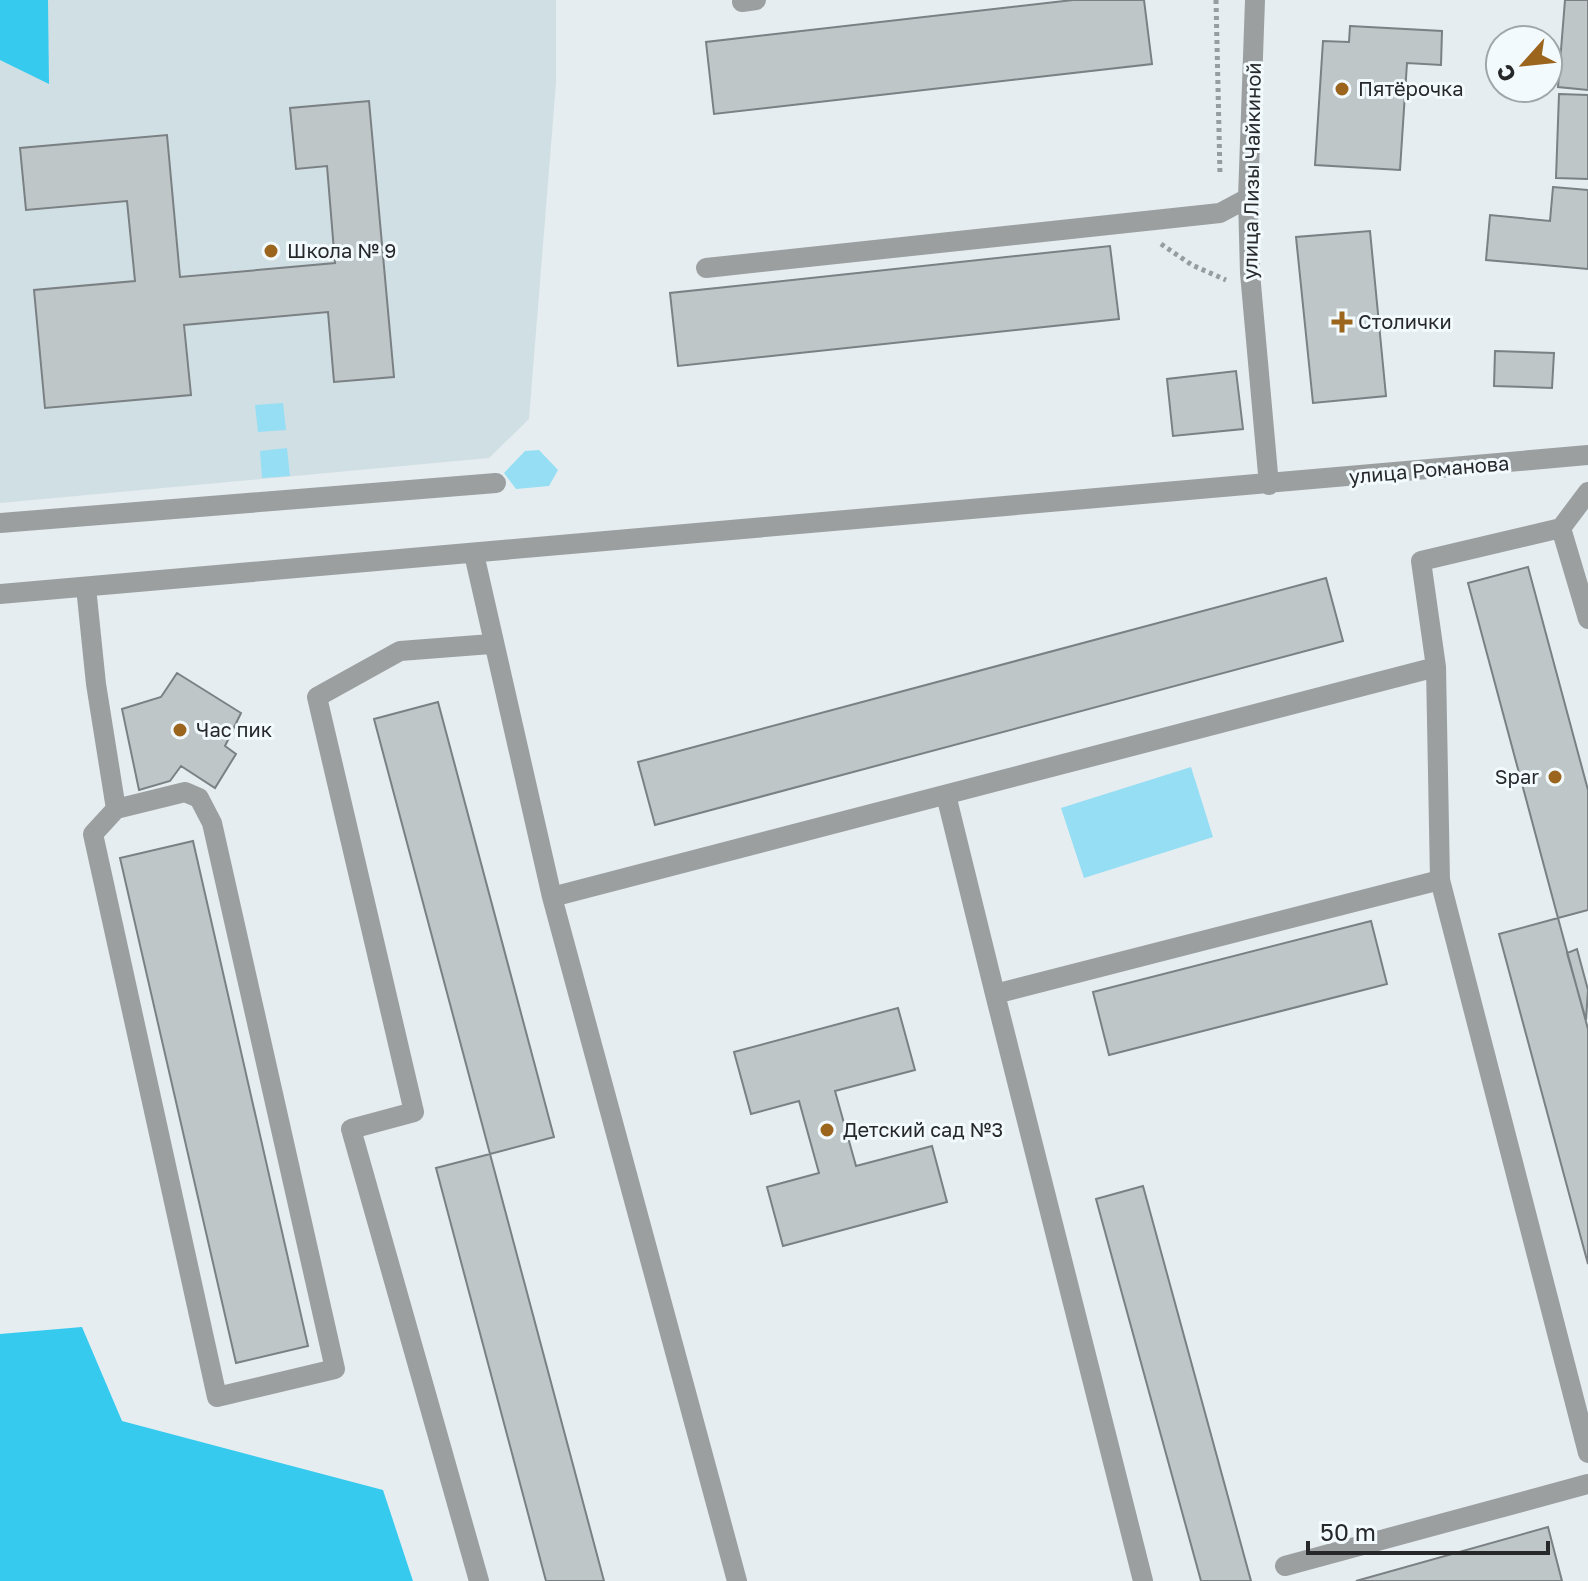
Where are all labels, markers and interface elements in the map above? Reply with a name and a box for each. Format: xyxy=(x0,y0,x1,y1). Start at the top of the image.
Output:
north arrow xyxy=(1484,24,1564,104)
text: С xyxy=(1490,60,1521,86)
street label: улица Лизы Чайкиной xyxy=(1237,62,1265,280)
place label: Пятёрочка xyxy=(1358,76,1464,100)
marker: Пятёрочка xyxy=(1333,80,1351,98)
place label: Школа № 9 xyxy=(287,238,396,262)
marker: Школа № 9 xyxy=(262,242,280,260)
place label: Столички xyxy=(1358,309,1452,333)
marker: Столички xyxy=(1333,313,1351,331)
street label: улица Романова xyxy=(1348,450,1510,488)
place label: Час пик xyxy=(196,717,272,741)
marker: Час пик xyxy=(171,721,189,739)
place label: Spar xyxy=(1495,764,1539,788)
marker: Spar xyxy=(1546,768,1564,786)
place label: Детский сад №3 xyxy=(843,1117,1003,1141)
marker: Детский сад №3 xyxy=(818,1121,836,1139)
scale bar xyxy=(1308,1505,1548,1555)
text: 50 m xyxy=(1320,1517,1376,1546)

